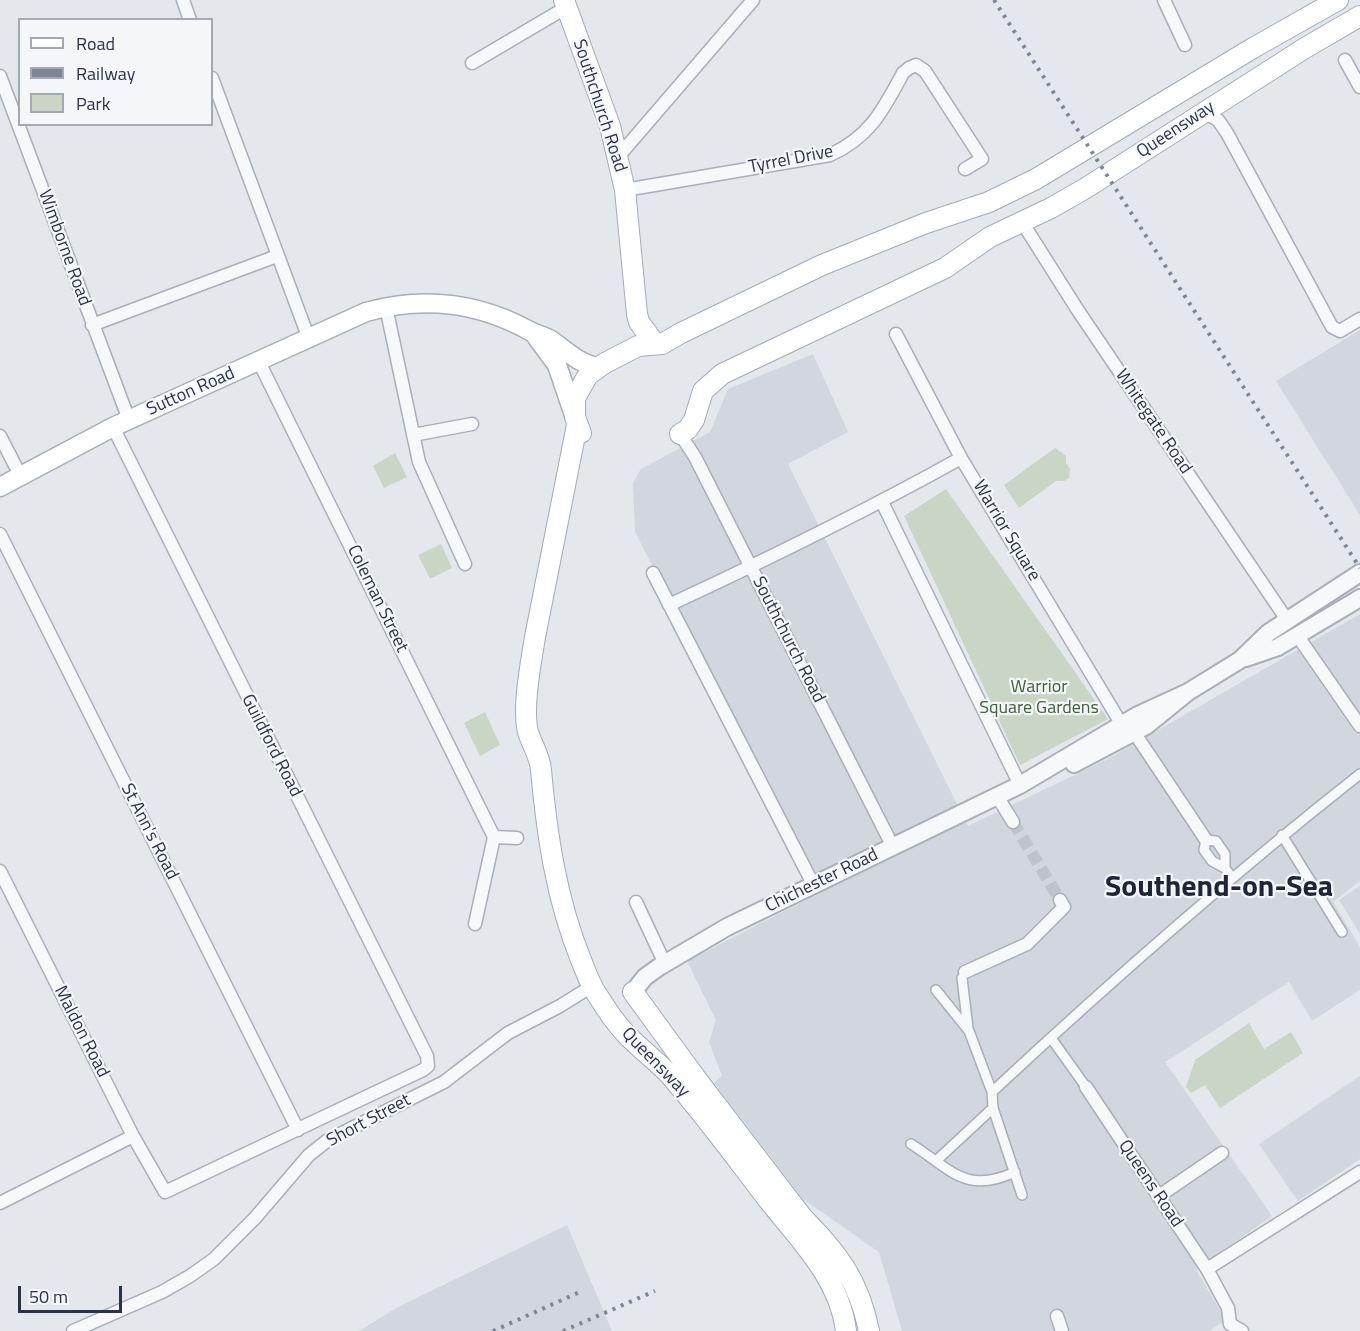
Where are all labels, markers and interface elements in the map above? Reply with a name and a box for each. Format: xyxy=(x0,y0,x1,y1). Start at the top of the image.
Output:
legend xyxy=(18,18,213,126)
text: Road xyxy=(76,30,115,57)
street label: Southchurch Road xyxy=(567,37,631,175)
text: Railway xyxy=(76,60,135,87)
text: Park xyxy=(76,90,110,117)
street label: Queensway xyxy=(1133,97,1219,163)
street label: Tyrrel Drive xyxy=(747,141,835,179)
street label: Wimborne Road xyxy=(33,187,95,309)
street label: Sutton Road xyxy=(144,363,238,421)
street label: Whitegate Road xyxy=(1110,366,1196,478)
street label: Warrior Square xyxy=(967,477,1045,585)
street label: Coleman Street xyxy=(342,542,412,656)
street label: Southchurch Road xyxy=(747,573,829,707)
park label: Warrior Square Gardens xyxy=(979,677,1099,720)
street label: Guildford Road xyxy=(236,691,306,801)
street label: St Ann's Road xyxy=(116,780,182,884)
street label: Chichester Road xyxy=(762,844,882,918)
district label: Southend-on-Sea xyxy=(1105,871,1333,907)
street label: Maldon Road xyxy=(49,983,113,1081)
street label: Queensway xyxy=(616,1024,694,1102)
street label: Short Street xyxy=(323,1090,415,1152)
street label: Queens Road xyxy=(1113,1136,1187,1232)
scale bar xyxy=(21,1274,124,1312)
text: 50 m xyxy=(29,1283,68,1310)

